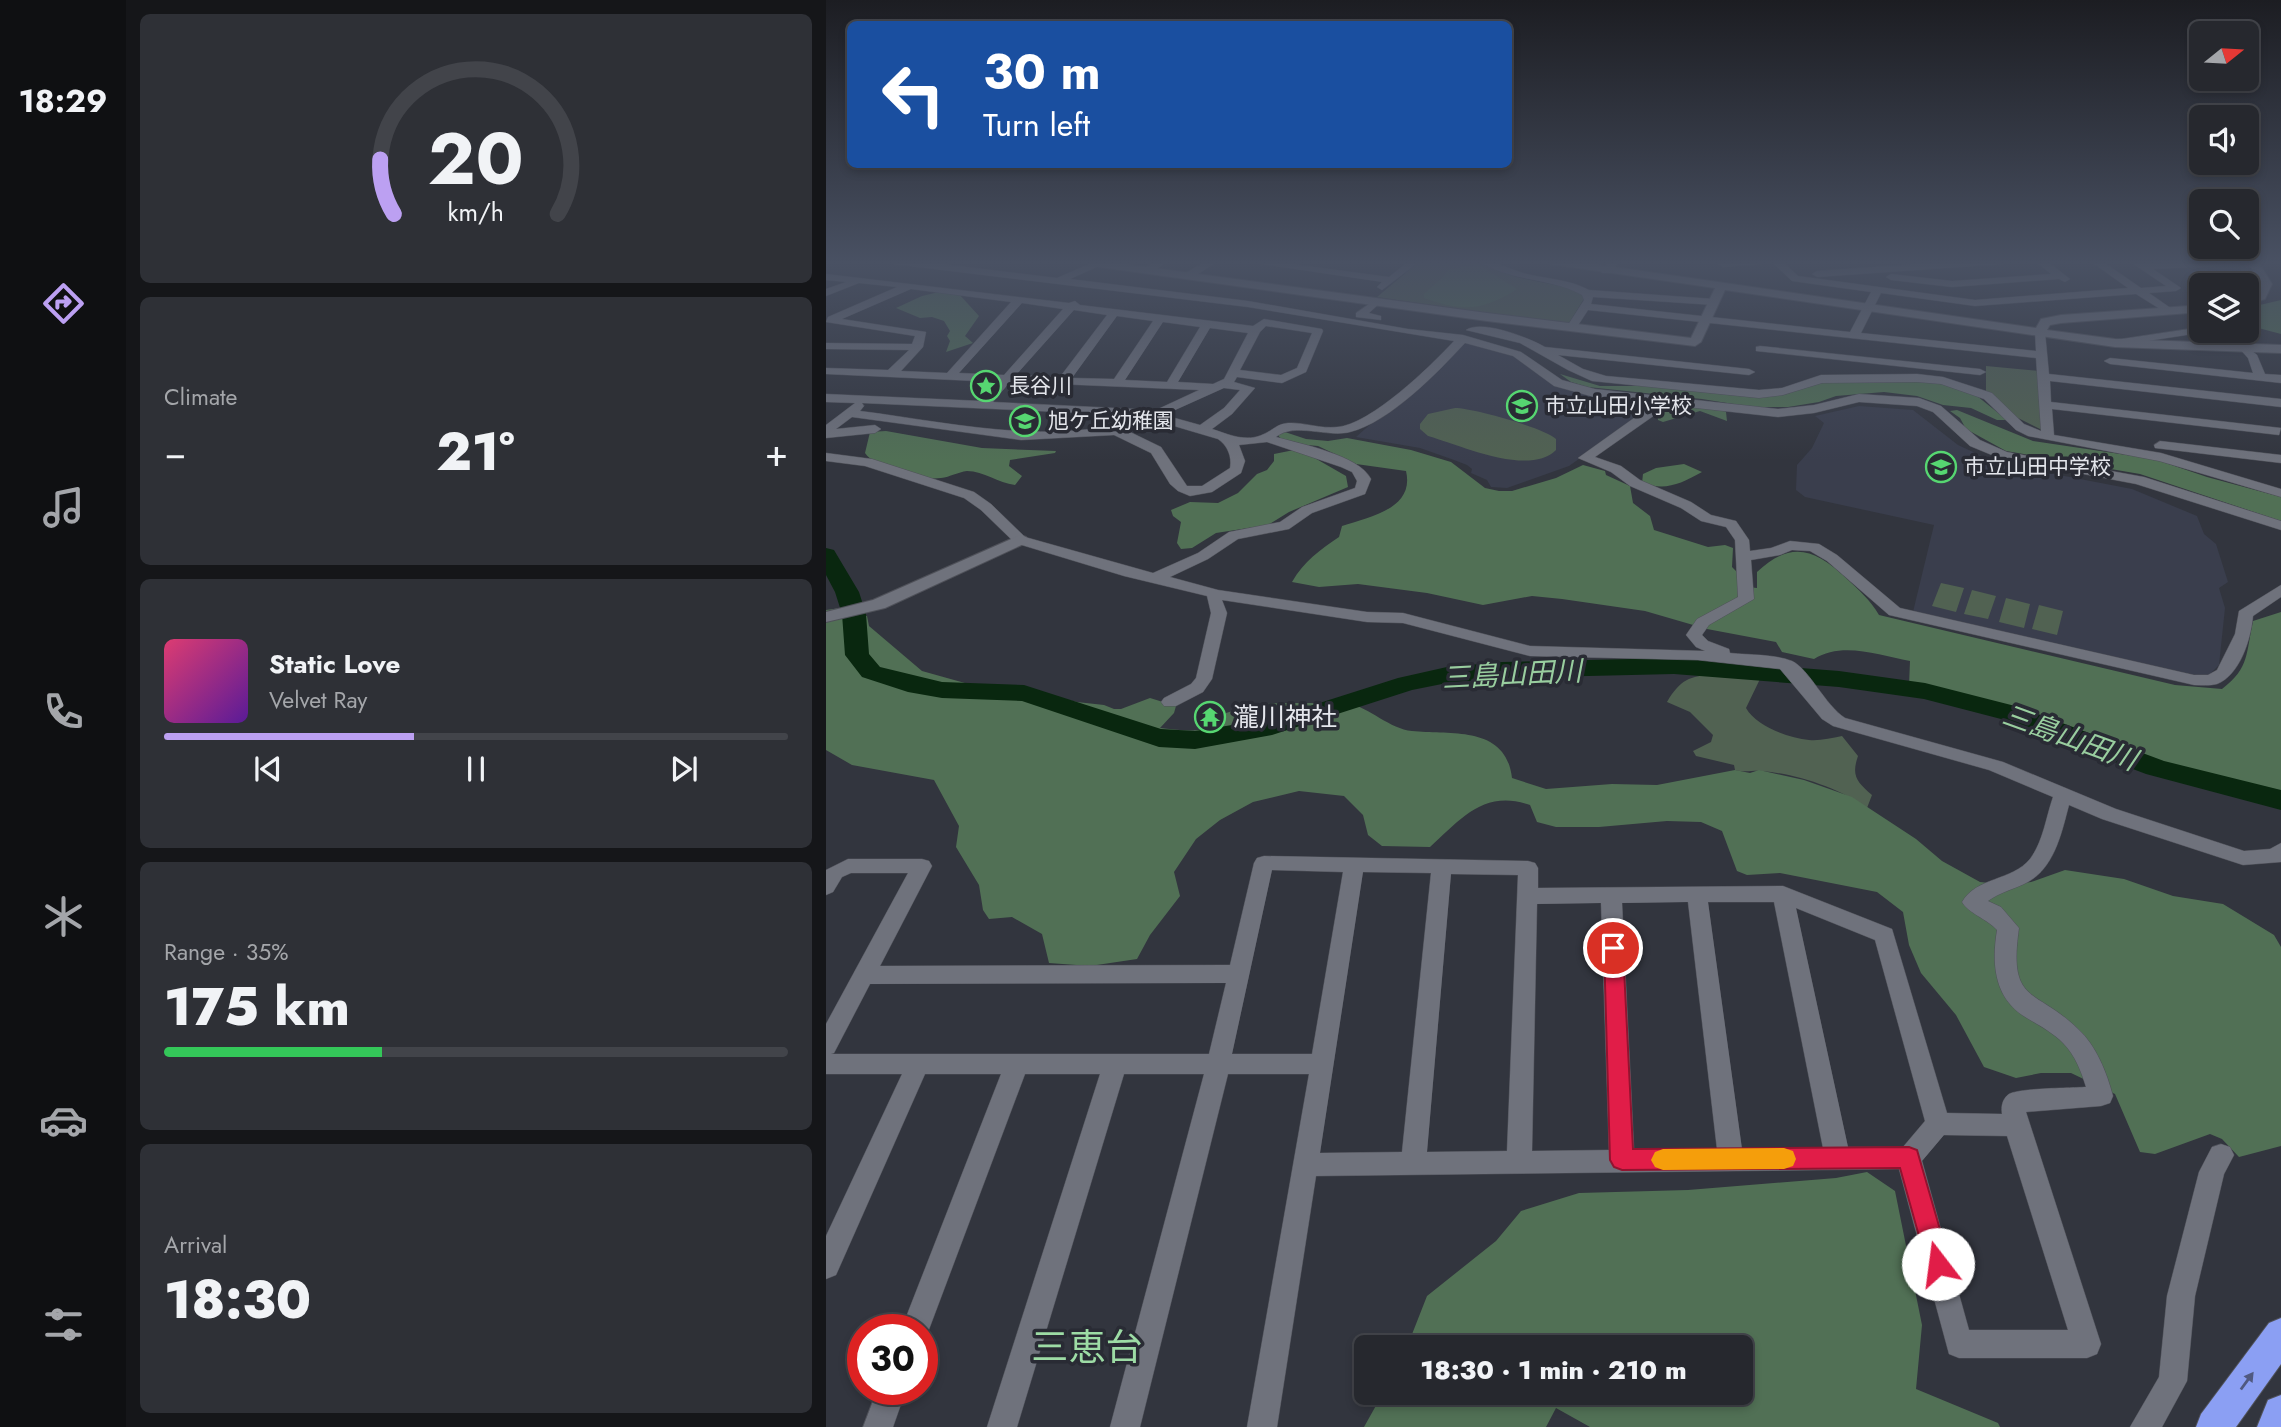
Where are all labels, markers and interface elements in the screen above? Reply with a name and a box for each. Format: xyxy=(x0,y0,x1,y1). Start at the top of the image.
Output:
north arrow xyxy=(2189,21,2259,91)
map controls xyxy=(2189,21,2259,343)
text: 30 m xyxy=(983,37,1101,107)
icon: left xyxy=(868,49,959,140)
text: 18:29 xyxy=(18,78,108,124)
text: Turn left xyxy=(983,102,1090,148)
button: sound xyxy=(2189,105,2259,175)
text: 20 xyxy=(428,107,524,212)
button: search xyxy=(2189,189,2259,259)
text: km/h xyxy=(448,194,504,230)
button: layers xyxy=(2189,273,2259,343)
icon: directions xyxy=(39,279,88,328)
place icon: 長谷川 xyxy=(969,369,1003,403)
place label: 長谷川 xyxy=(1009,371,1072,401)
text: Climate xyxy=(164,380,237,414)
school or university icon: 市立山田小学校 xyxy=(1505,389,1539,423)
place label: 市立山田小学校 xyxy=(1545,391,1692,421)
school or university icon: 旭ケ丘幼稚園 xyxy=(1008,404,1042,438)
place label: 旭ケ丘幼稚園 xyxy=(1048,406,1174,436)
text: 21° xyxy=(436,414,515,490)
text: − xyxy=(164,425,186,480)
text: + xyxy=(765,425,788,480)
school or university icon: 市立山田中学校 xyxy=(1924,450,1958,484)
place label: 市立山田中学校 xyxy=(1964,452,2111,482)
icon: music xyxy=(39,483,88,532)
text: Static Love xyxy=(269,645,401,683)
water label: 三島山田川 xyxy=(1441,650,1586,699)
text: Velvet Ray xyxy=(269,683,367,717)
icon: phone xyxy=(39,687,88,736)
water label: 三島山田川 xyxy=(1997,694,2145,782)
place label: 瀧川神社 xyxy=(1233,698,1337,736)
temple icon: 瀧川神社 xyxy=(1193,700,1227,734)
icon: previous xyxy=(249,750,287,788)
icon: pause xyxy=(457,750,495,788)
icon: next xyxy=(665,750,703,788)
icon: climate xyxy=(39,892,88,941)
pin xyxy=(1583,918,1643,978)
icon: arrive xyxy=(1594,929,1632,967)
text: Range · 35% xyxy=(164,935,288,969)
text: 175 km xyxy=(164,969,350,1045)
icon: car xyxy=(39,1096,88,1145)
position arrow xyxy=(1901,1227,1975,1301)
text: Arrival xyxy=(164,1228,227,1262)
text: 18:30 xyxy=(164,1262,311,1338)
icon: filters xyxy=(39,1300,88,1349)
speed limit sign: 30 xyxy=(847,1314,938,1405)
district label: 三恵台 xyxy=(1032,1320,1143,1374)
text: 18:30 · 1 min · 210 m xyxy=(1420,1351,1687,1389)
one-way arrow xyxy=(2240,1372,2254,1390)

